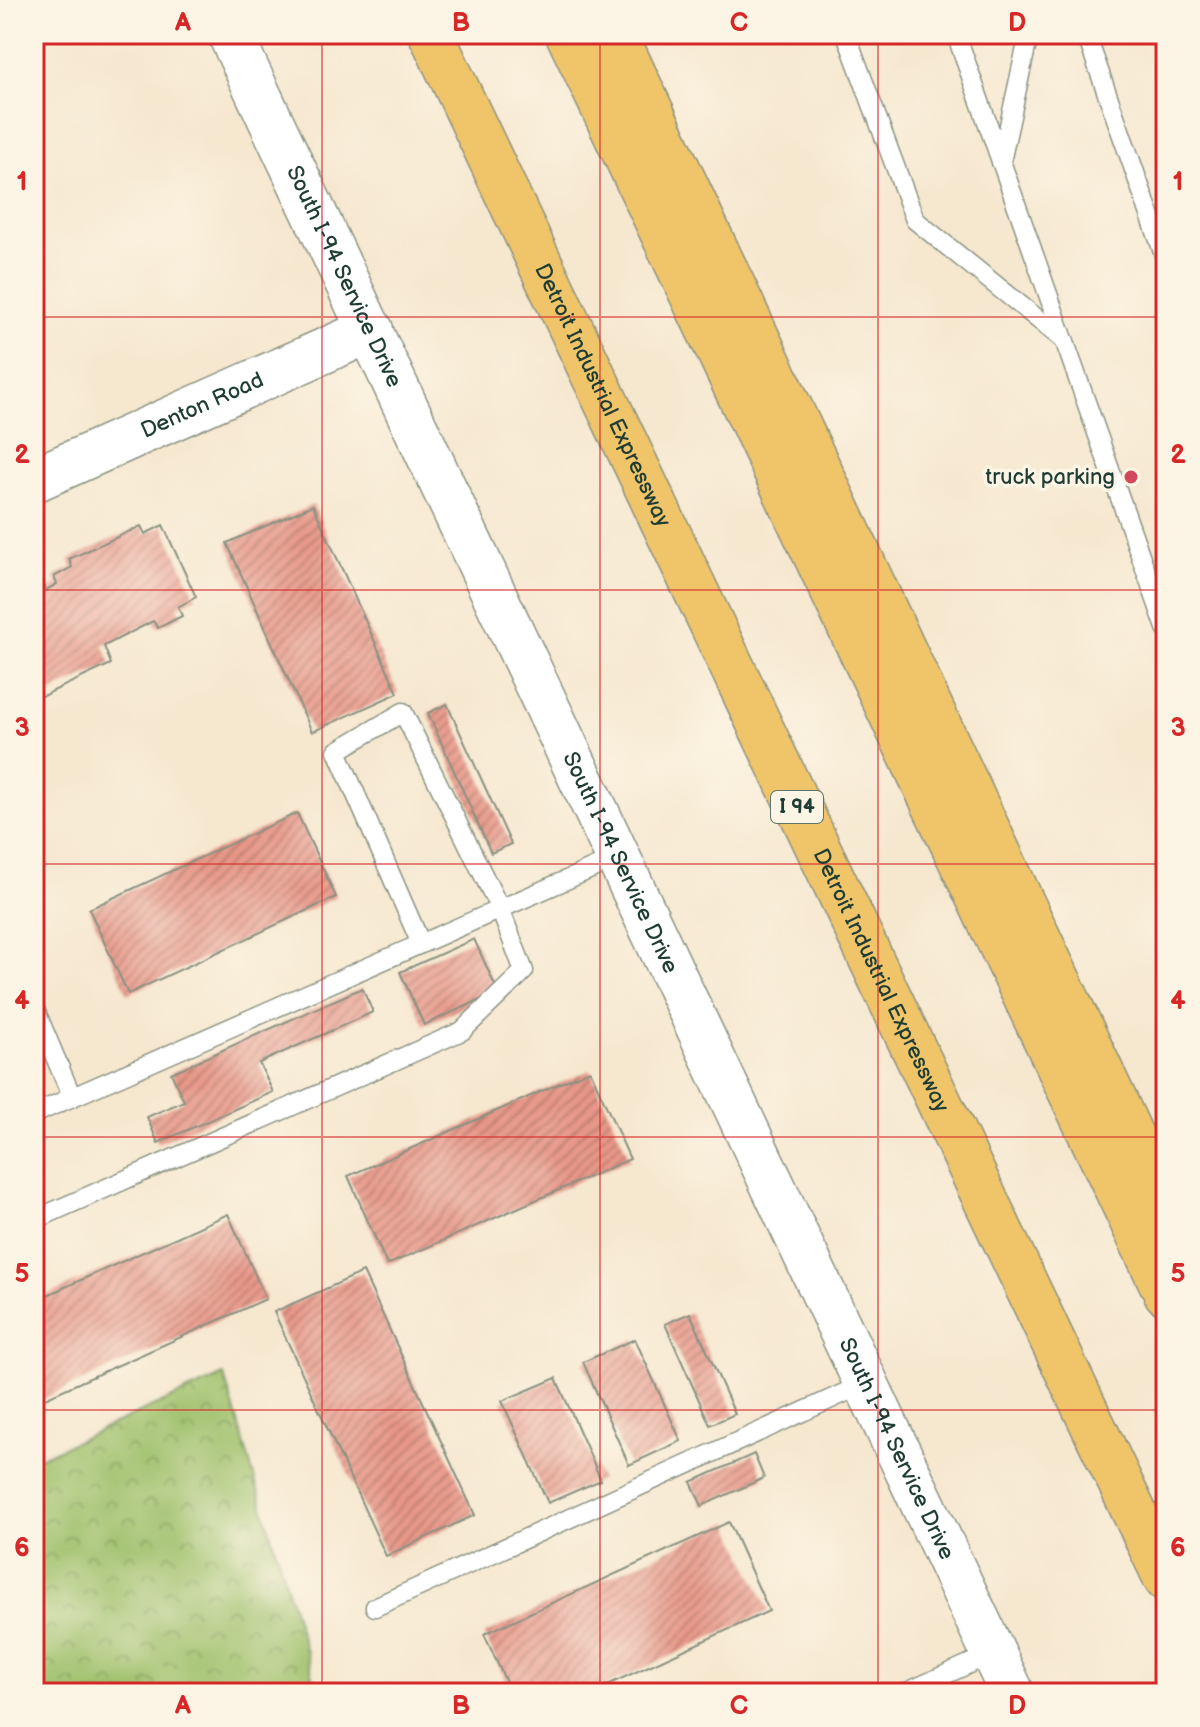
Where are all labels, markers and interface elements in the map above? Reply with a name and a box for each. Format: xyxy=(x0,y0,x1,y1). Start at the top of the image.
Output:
text: A xyxy=(174,8,191,39)
text: B xyxy=(452,8,470,39)
text: C xyxy=(730,8,748,39)
text: D xyxy=(1008,8,1026,39)
street label: South I-94 Service Drive xyxy=(281,161,408,392)
text: 1 xyxy=(17,167,27,198)
text: 1 xyxy=(1173,167,1183,198)
street label: Detroit Industrial Expressway xyxy=(529,259,677,531)
street label: Denton Road xyxy=(137,366,268,444)
text: 2 xyxy=(14,440,30,471)
text: 2 xyxy=(1170,440,1186,471)
place label: truck parking xyxy=(985,464,1115,491)
marker: truck parking xyxy=(1122,468,1140,486)
text: 3 xyxy=(14,713,30,744)
text: 3 xyxy=(1170,713,1186,744)
street label: South I-94 Service Drive xyxy=(557,747,684,978)
road number: I 94 xyxy=(771,791,823,823)
street label: Detroit Industrial Expressway xyxy=(807,844,955,1116)
text: 4 xyxy=(14,986,30,1017)
text: 4 xyxy=(1170,986,1186,1017)
text: 5 xyxy=(14,1259,30,1290)
text: 5 xyxy=(1170,1259,1186,1290)
street label: South I-94 Service Drive xyxy=(833,1334,961,1564)
text: 6 xyxy=(14,1533,30,1564)
text: 6 xyxy=(1170,1533,1186,1564)
text: A xyxy=(174,1691,191,1722)
text: B xyxy=(452,1691,470,1722)
text: C xyxy=(730,1691,748,1722)
text: D xyxy=(1008,1691,1026,1722)

